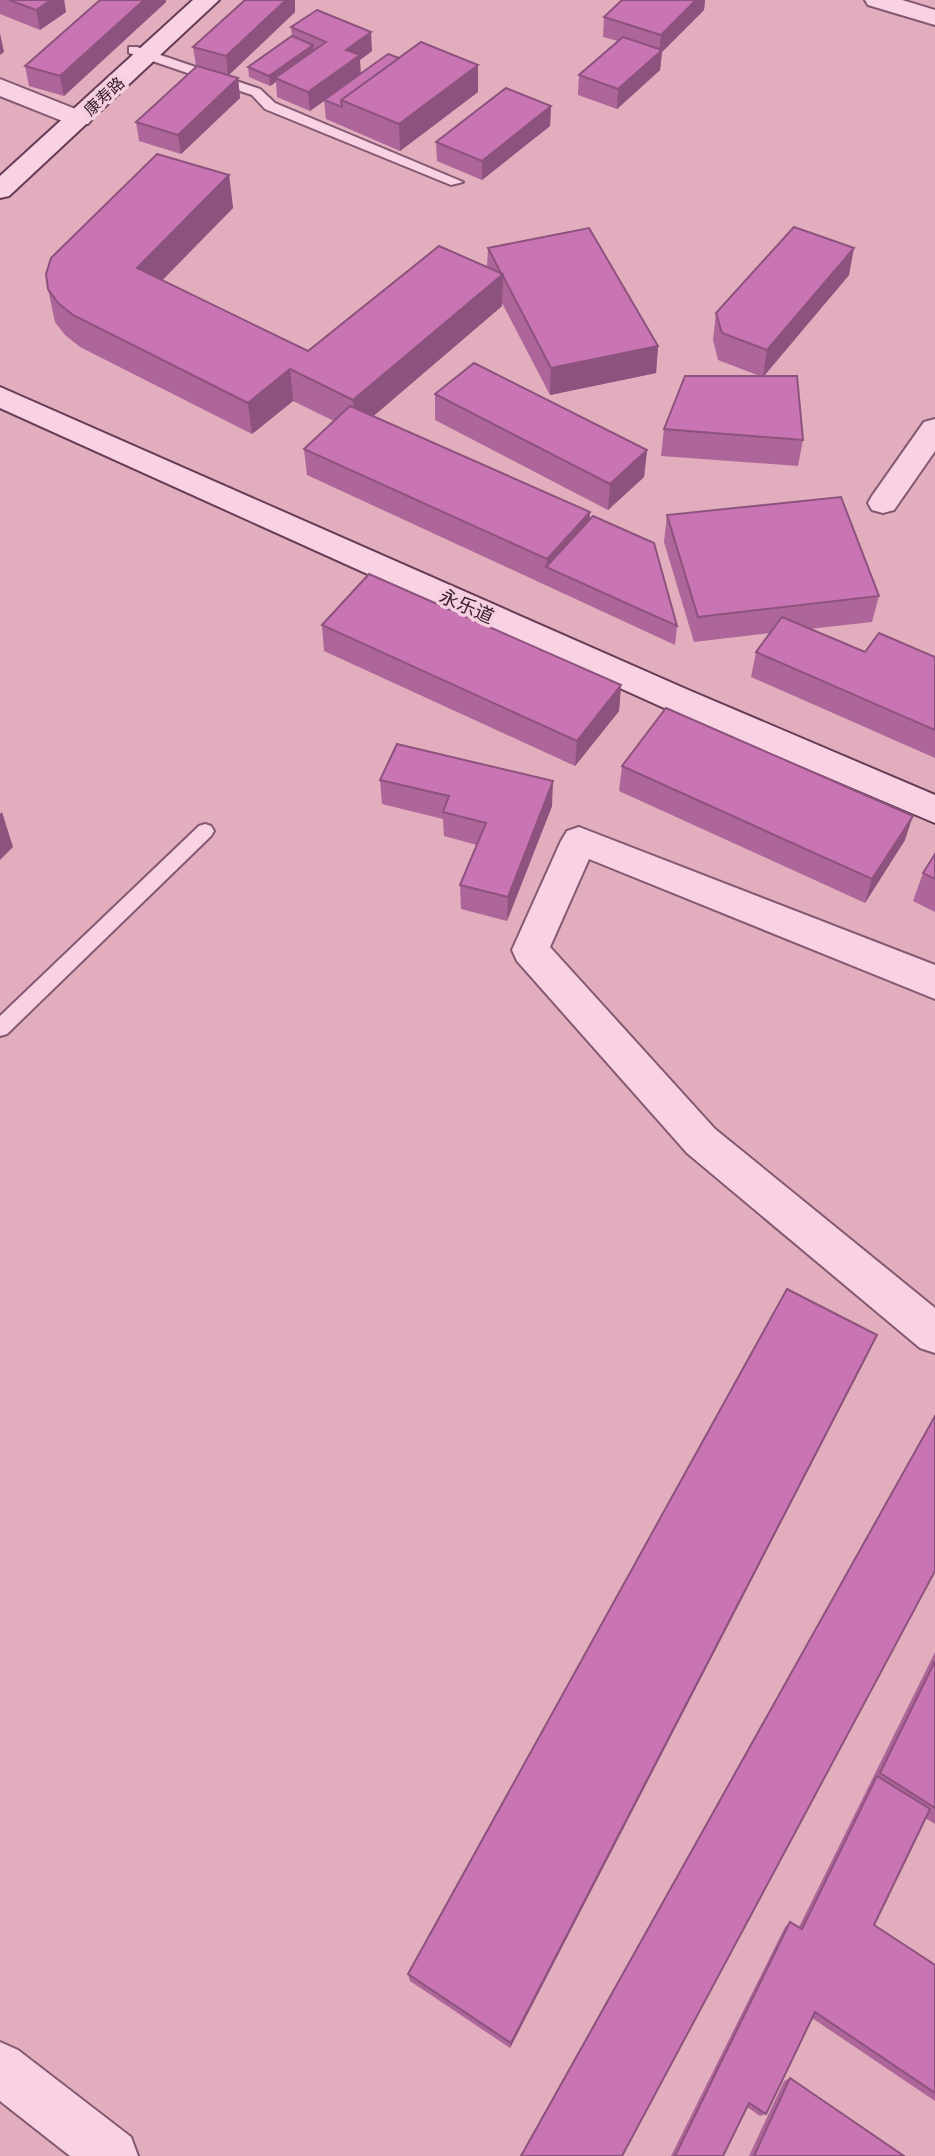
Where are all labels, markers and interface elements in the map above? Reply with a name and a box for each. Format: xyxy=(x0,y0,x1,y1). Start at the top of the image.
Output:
street label: 康寿路 xyxy=(80,72,128,120)
street label: 永乐道 xyxy=(436,583,498,629)

